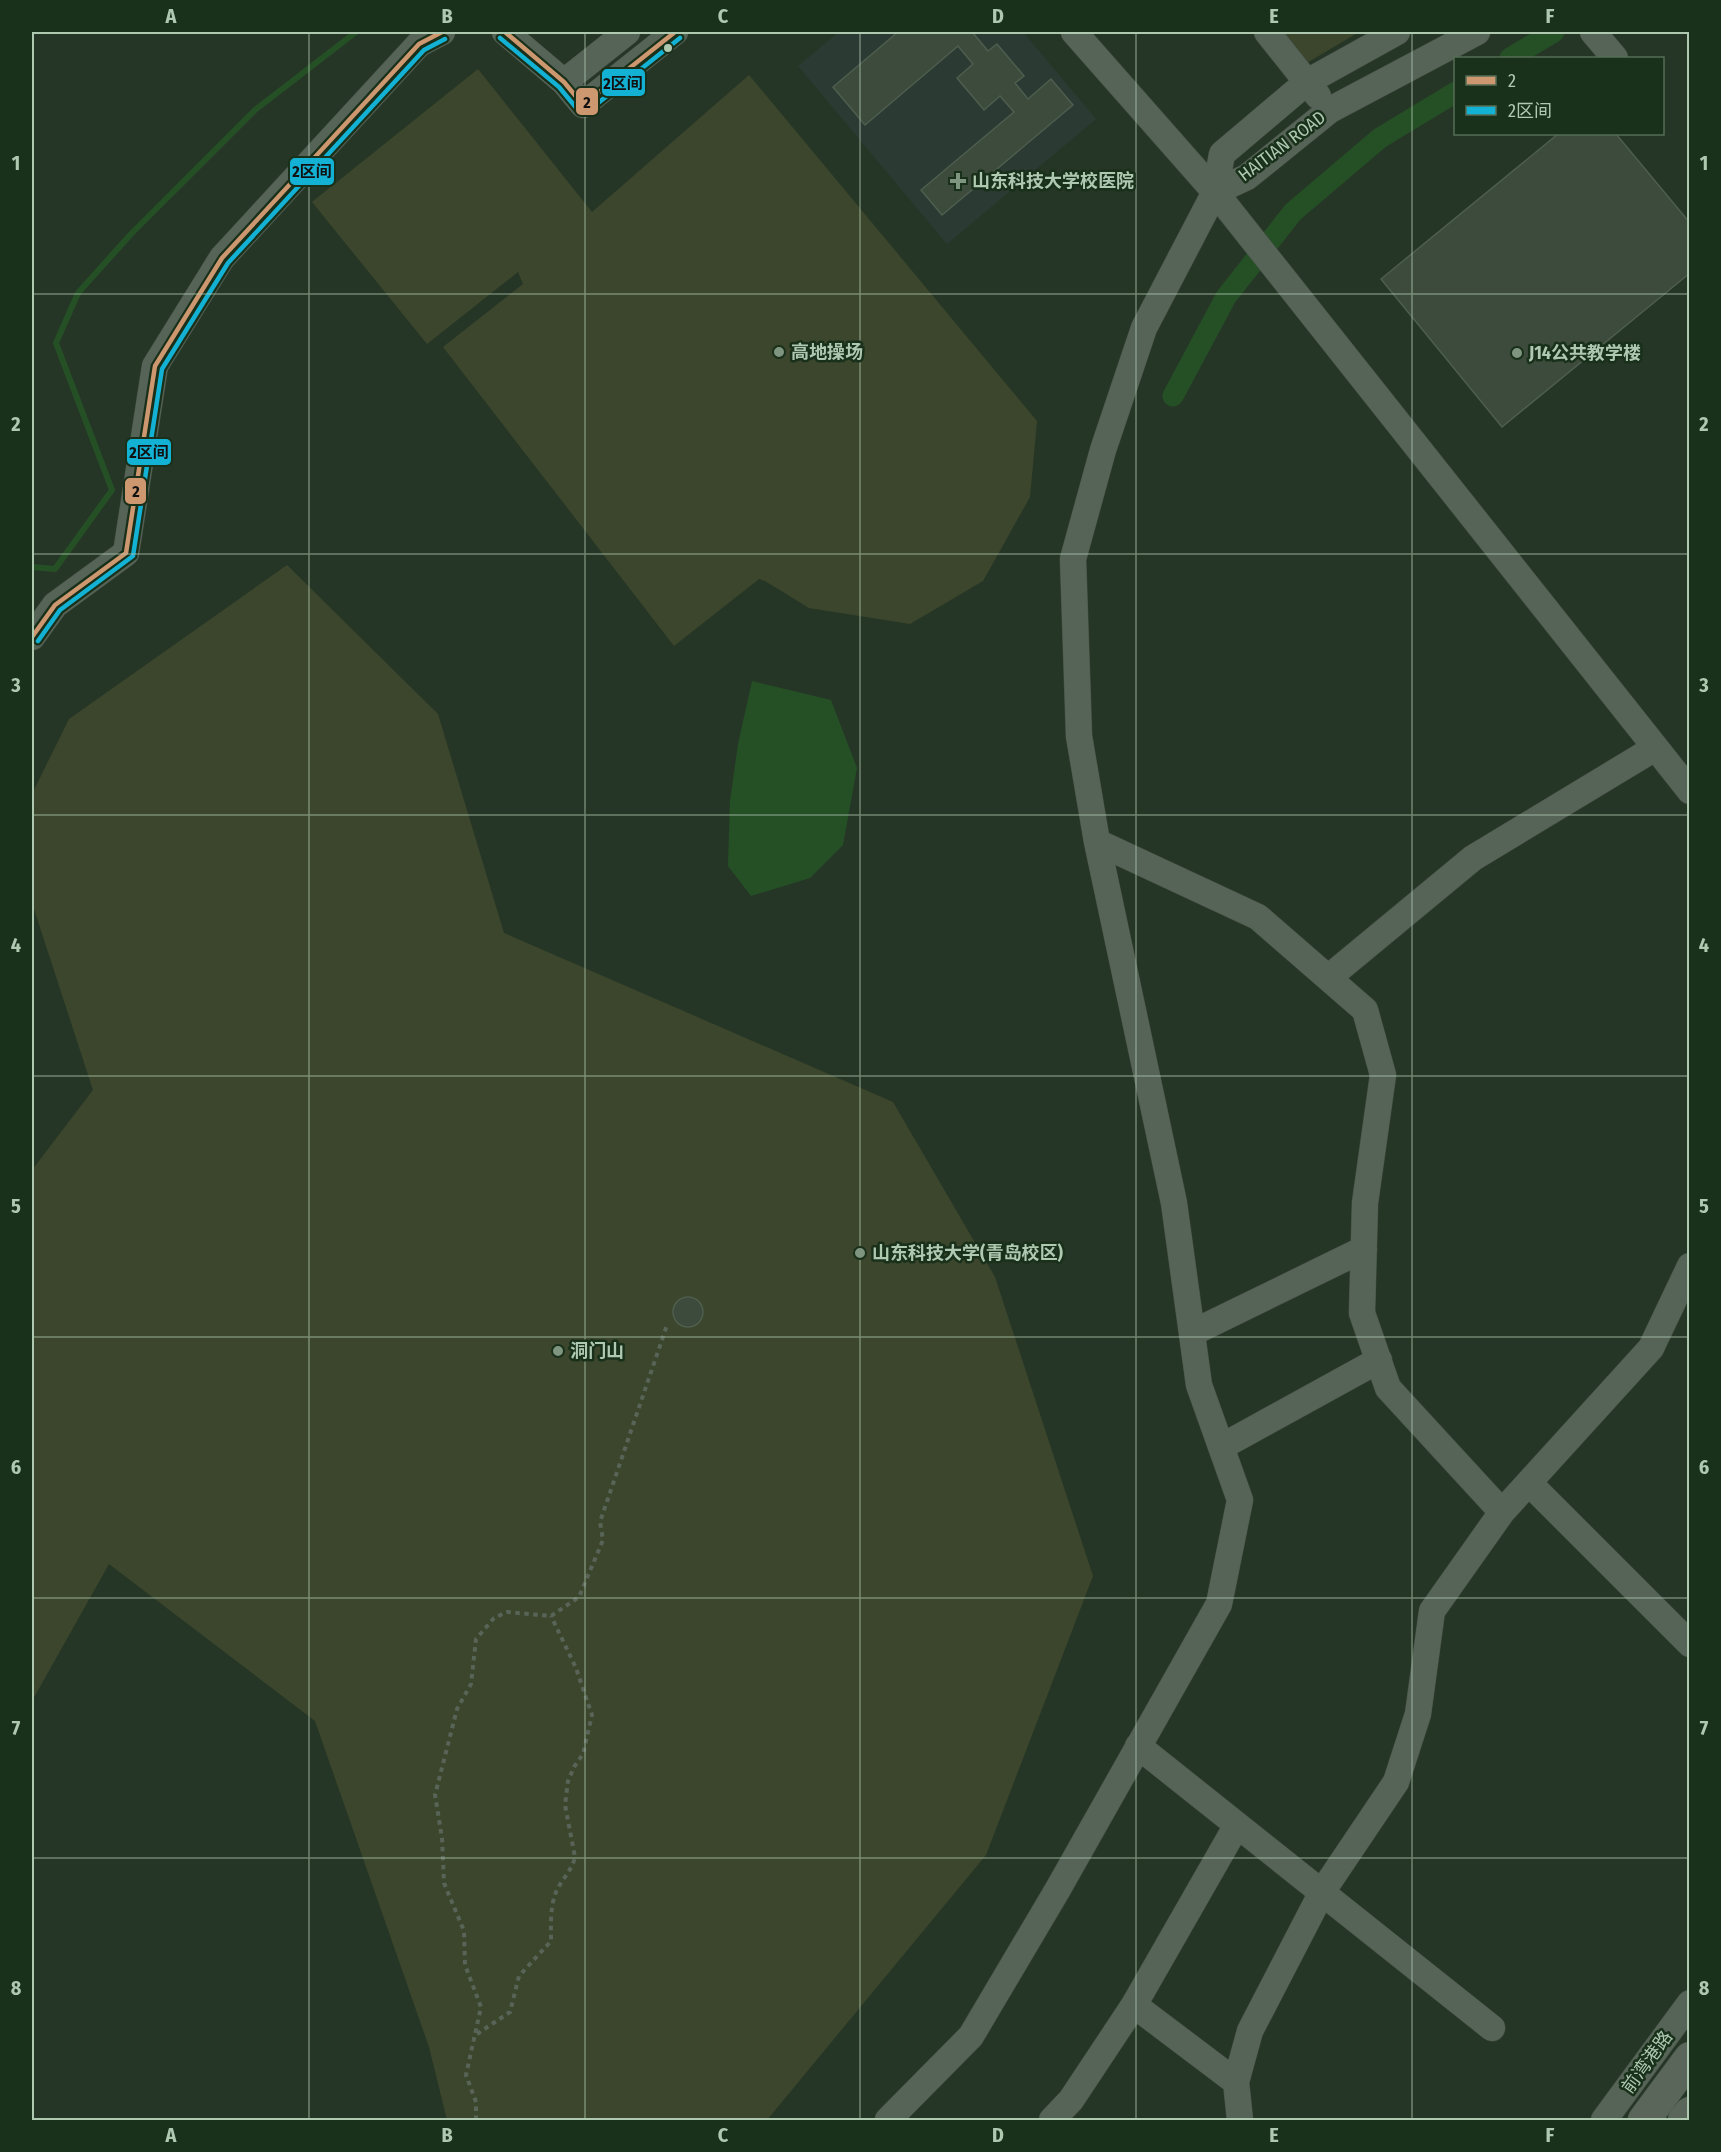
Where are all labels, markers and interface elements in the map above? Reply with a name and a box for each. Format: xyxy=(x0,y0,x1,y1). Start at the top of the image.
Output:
text: A xyxy=(165,4,178,28)
text: B xyxy=(441,4,453,28)
text: C xyxy=(718,4,729,28)
text: D xyxy=(992,4,1004,28)
text: E xyxy=(1269,4,1279,28)
text: F xyxy=(1546,4,1555,28)
unlabelled marker xyxy=(662,42,674,54)
legend xyxy=(1454,57,1664,135)
line badge: 2区间 xyxy=(601,68,646,97)
text: 2 xyxy=(1508,70,1516,92)
text: 2区间 xyxy=(602,74,643,93)
line badge: 2 xyxy=(575,87,599,116)
text: 2 xyxy=(582,93,591,112)
text: 2区间 xyxy=(1508,100,1552,122)
street label: HAITIAN ROAD xyxy=(1234,106,1330,186)
text: 1 xyxy=(12,151,20,175)
text: 1 xyxy=(1700,151,1708,175)
line badge: 2区间 xyxy=(289,157,335,186)
text: 2区间 xyxy=(291,162,332,181)
place label: 山东科技大学校医院 xyxy=(972,170,1134,192)
marker: 山东科技大学校医院 xyxy=(949,172,967,190)
place label: 高地操场 xyxy=(791,341,863,363)
place label: J14公共教学楼 xyxy=(1528,342,1641,364)
marker: 高地操场 xyxy=(772,345,786,359)
marker: J14公共教学楼 xyxy=(1510,346,1524,360)
text: 2 xyxy=(10,412,21,436)
text: 2 xyxy=(1698,412,1709,436)
line badge: 2区间 xyxy=(126,438,172,466)
text: 2区间 xyxy=(128,443,169,462)
line badge: 2 xyxy=(124,477,147,505)
text: 2 xyxy=(131,482,140,501)
text: 3 xyxy=(10,673,21,697)
text: 3 xyxy=(1698,673,1709,697)
text: 4 xyxy=(11,933,21,957)
text: 4 xyxy=(1699,933,1709,957)
text: 5 xyxy=(11,1194,21,1218)
text: 5 xyxy=(1699,1194,1709,1218)
place label: 山东科技大学(青岛校区) xyxy=(872,1242,1063,1264)
marker: 山东科技大学(青岛校区) xyxy=(853,1246,867,1260)
place label: 洞门山 xyxy=(570,1340,624,1362)
marker: 洞门山 xyxy=(551,1344,565,1358)
text: 6 xyxy=(11,1455,21,1479)
text: 6 xyxy=(1699,1455,1709,1479)
text: 7 xyxy=(12,1716,21,1740)
text: 7 xyxy=(1700,1716,1709,1740)
text: 8 xyxy=(11,1976,22,2000)
text: 8 xyxy=(1699,1976,1710,2000)
street label: 前湾港路 xyxy=(1617,2026,1677,2098)
text: A xyxy=(165,2123,178,2147)
text: B xyxy=(441,2123,453,2147)
text: C xyxy=(718,2123,729,2147)
text: D xyxy=(992,2123,1004,2147)
text: E xyxy=(1269,2123,1279,2147)
text: F xyxy=(1546,2123,1555,2147)

